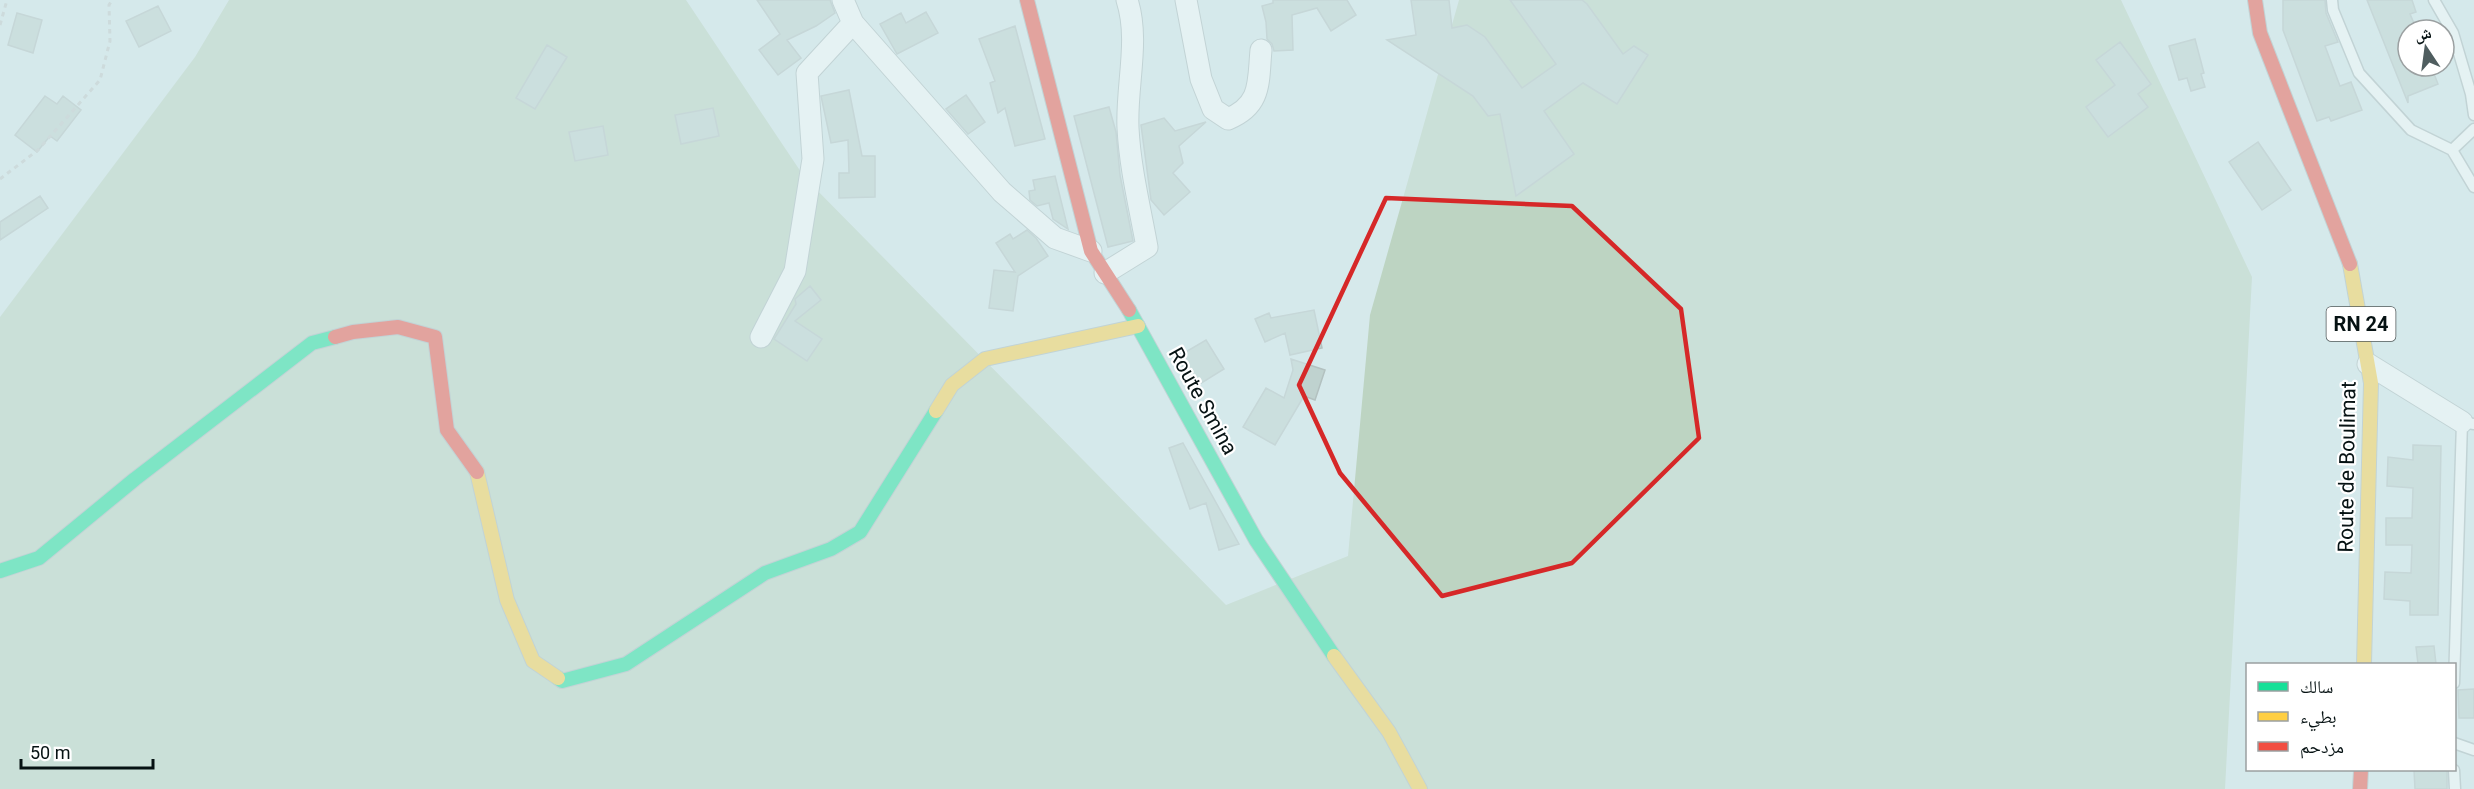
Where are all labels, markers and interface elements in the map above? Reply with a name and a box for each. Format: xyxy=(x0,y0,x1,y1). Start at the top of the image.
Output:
north arrow xyxy=(2396,18,2456,78)
text: ش xyxy=(2412,23,2433,45)
road number: RN 24 xyxy=(2326,307,2396,341)
street label: Route Smina xyxy=(1164,343,1242,459)
street label: Route de Boulimat xyxy=(2334,381,2360,553)
legend xyxy=(2246,663,2456,771)
text: سالك xyxy=(2300,676,2333,697)
text: بطيء xyxy=(2300,706,2337,732)
scale bar xyxy=(21,732,153,770)
text: مزدحم xyxy=(2300,736,2344,759)
text: 50 m xyxy=(30,742,70,763)

